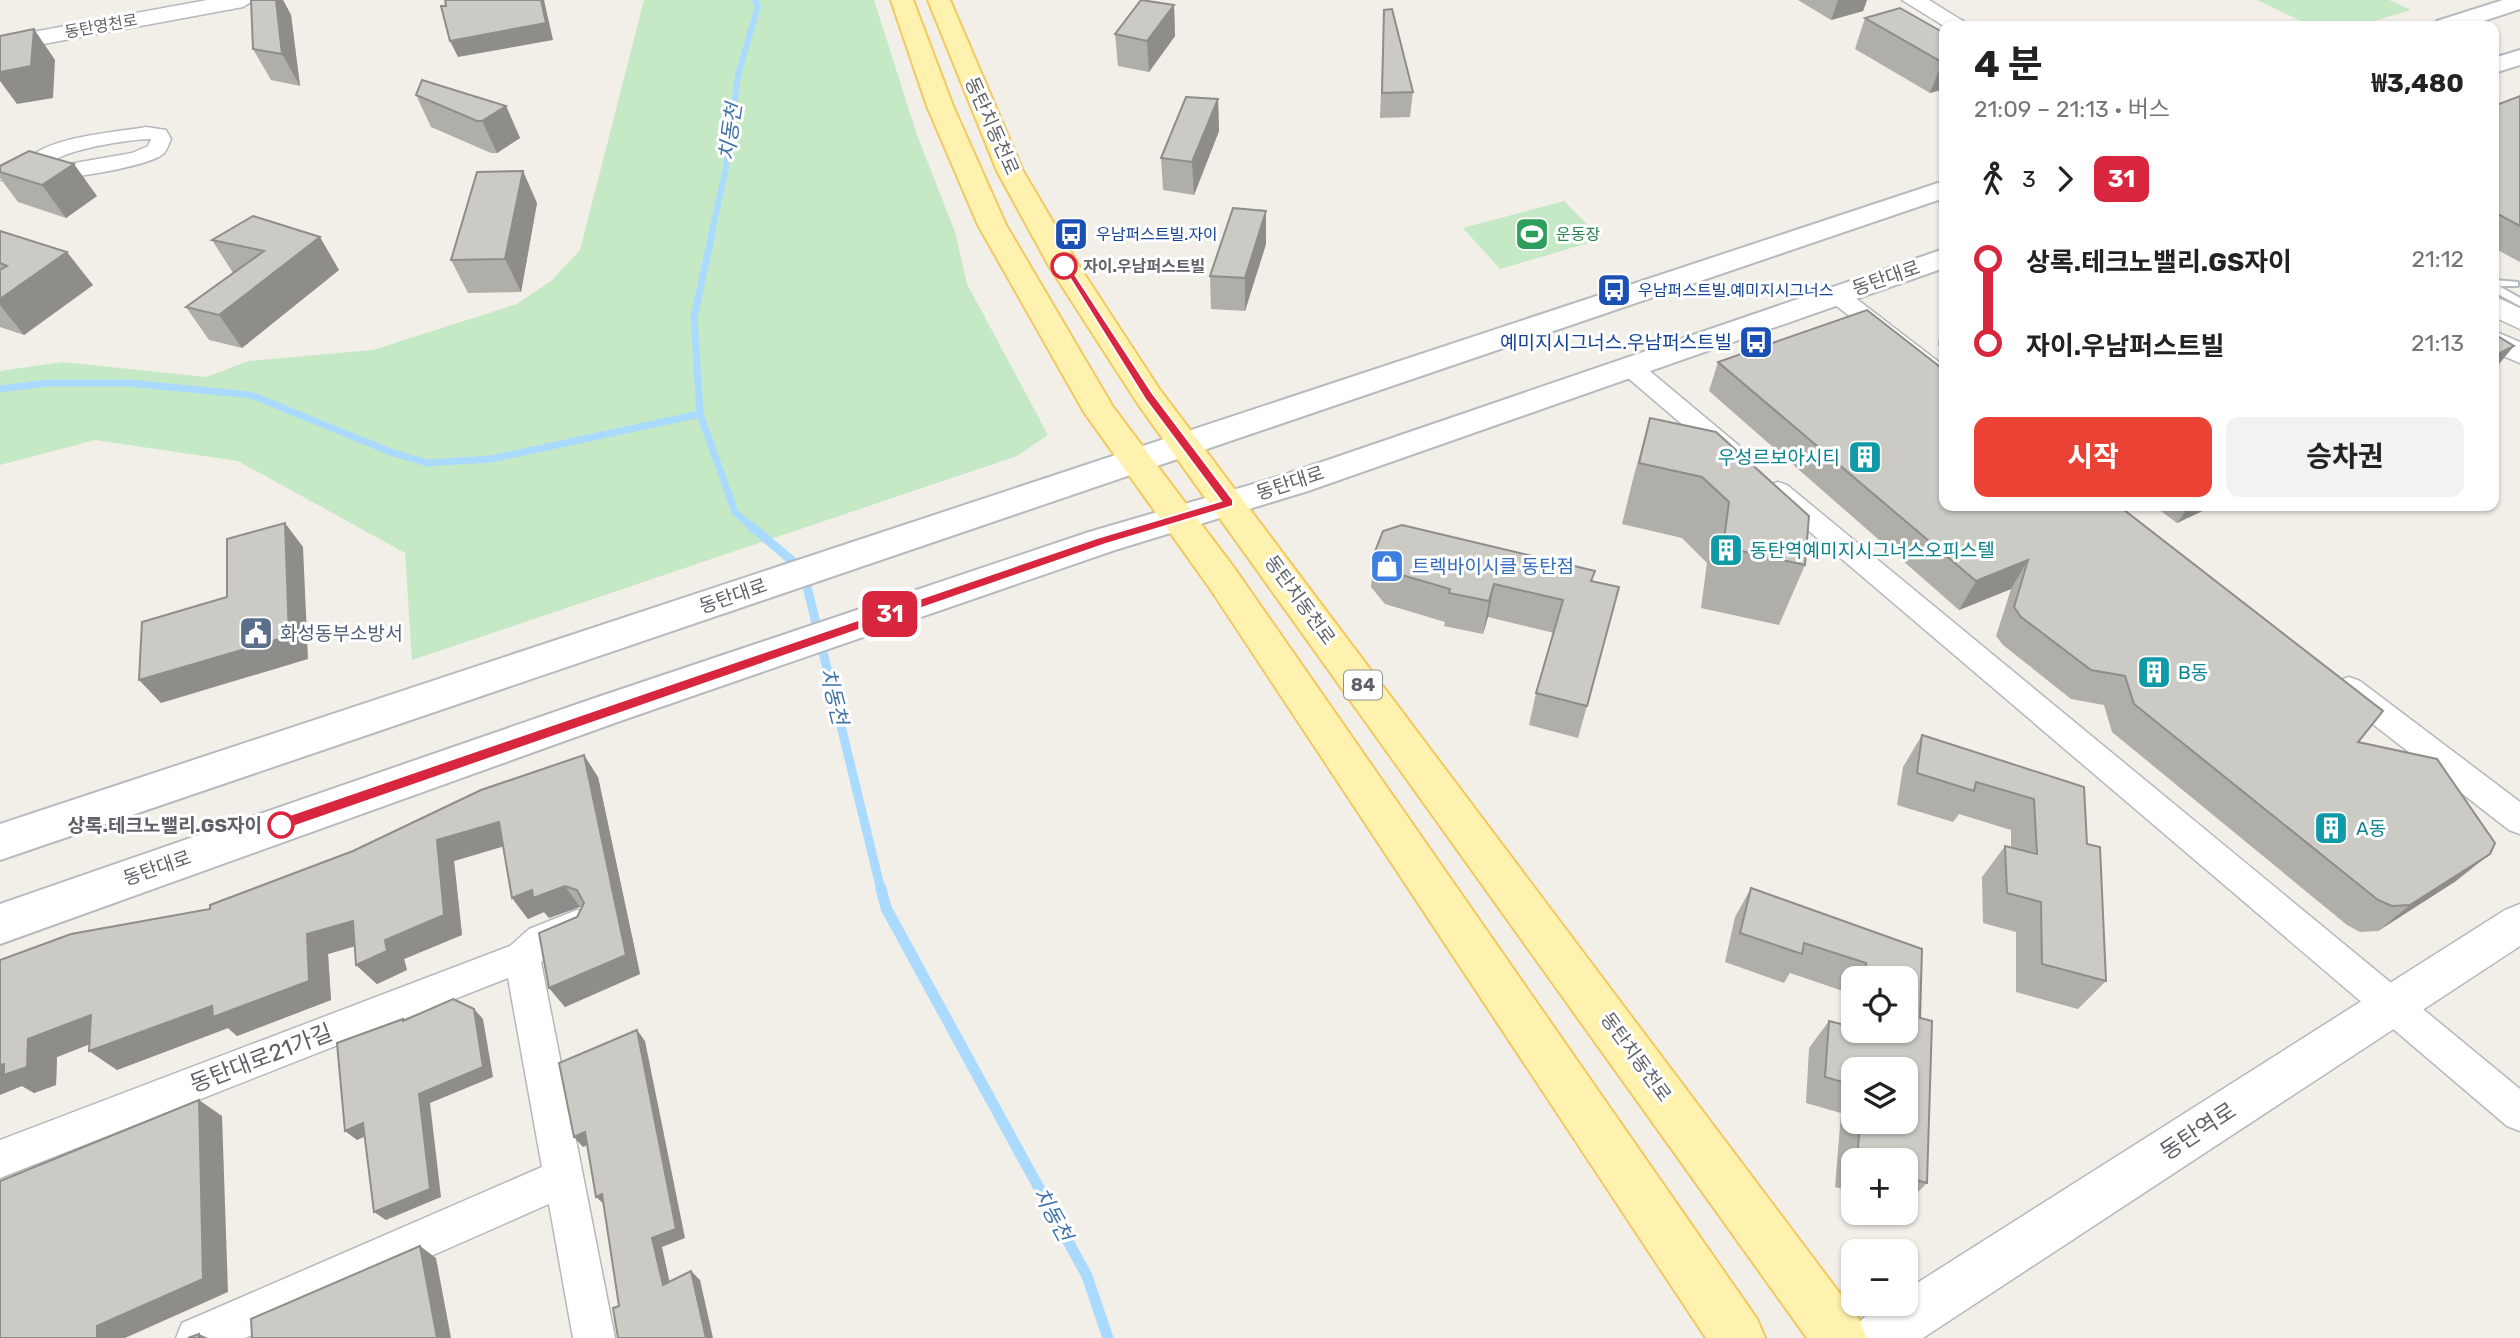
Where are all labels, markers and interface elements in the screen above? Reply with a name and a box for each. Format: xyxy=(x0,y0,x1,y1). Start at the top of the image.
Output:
street label: 동탄영천로 xyxy=(63,10,139,42)
text: 4 분 xyxy=(1974,41,2043,87)
text: ₩3,480 xyxy=(2371,68,2464,99)
street label: 동탄치동천로 xyxy=(960,73,1024,179)
text: 21:09 – 21:13 · 버스 xyxy=(1974,95,2170,123)
water label: 치동천 xyxy=(714,99,747,162)
icon: walk xyxy=(1974,160,2012,198)
icon: forward xyxy=(2046,160,2084,198)
text: 3 xyxy=(2022,165,2036,193)
text: 31 xyxy=(2108,165,2135,193)
bus stop icon: 우남퍼스트빌.자이 xyxy=(1052,215,1090,253)
sports icon: 운동장 xyxy=(1513,215,1551,253)
place label: 우남퍼스트빌.자이 xyxy=(1096,225,1218,244)
place label: 운동장 xyxy=(1556,225,1600,244)
text: 21:12 xyxy=(2411,245,2464,273)
text: 상록.테크노밸리.GS자이 xyxy=(2026,247,2292,278)
marker: 자이.우남퍼스트빌 xyxy=(1051,253,1077,279)
street label: 동탄대로 xyxy=(1849,256,1923,300)
place label: 자이.우남퍼스트빌 xyxy=(1083,257,1205,276)
bus stop icon: 우남퍼스트빌.예미지시그너스 xyxy=(1595,271,1633,309)
place label: 우남퍼스트빌.예미지시그너스 xyxy=(1638,281,1833,300)
bus stop icon: 예미지시그너스.우남퍼스트빌 xyxy=(1737,323,1775,361)
text: 21:13 xyxy=(2411,329,2464,357)
place label: 예미지시그너스.우남퍼스트빌 xyxy=(1500,331,1732,354)
text: 자이.우남퍼스트빌 xyxy=(2026,331,2225,362)
button: 시작 xyxy=(1974,417,2212,497)
button: 승차권 xyxy=(2226,417,2464,497)
building icon: 우성르보아시티 xyxy=(1846,438,1884,476)
place label: 우성르보아시티 xyxy=(1718,446,1840,469)
street label: 동탄대로 xyxy=(1253,461,1327,505)
building icon: 동탄역예미지시그너스오피스텔 xyxy=(1707,531,1745,569)
place label: 동탄역예미지시그너스오피스텔 xyxy=(1750,539,1995,562)
shop icon: 트렉바이시클 동탄점 xyxy=(1368,547,1406,585)
street label: 동탄치동천로 xyxy=(1260,551,1340,649)
place label: 트렉바이시클 동탄점 xyxy=(1412,555,1574,578)
street label: 동탄대로 xyxy=(696,574,770,618)
line badge: 31 xyxy=(858,591,922,637)
text: 31 xyxy=(876,600,904,628)
public building icon: 화성동부소방서 xyxy=(237,614,275,652)
place label: 화성동부소방서 xyxy=(280,622,402,645)
building icon: B동 xyxy=(2135,653,2173,691)
place label: B동 xyxy=(2178,661,2208,684)
water label: 치동천 xyxy=(815,665,854,730)
road number: 84 xyxy=(1344,670,1382,700)
building icon: A동 xyxy=(2312,809,2350,847)
marker: 상록.테크노밸리.GS자이 xyxy=(268,812,294,838)
place label: 상록.테크노밸리.GS자이 xyxy=(68,814,262,837)
place label: A동 xyxy=(2356,817,2386,840)
street label: 동탄대로 xyxy=(120,846,194,890)
map controls xyxy=(1841,966,1918,1316)
button: locate xyxy=(1841,966,1918,1043)
street label: 동탄치동천로 xyxy=(1596,1008,1676,1106)
street label: 동탄대로21가길 xyxy=(186,1018,336,1098)
button: layers xyxy=(1841,1057,1918,1134)
street label: 동탄역로 xyxy=(2155,1096,2241,1166)
button: + xyxy=(1841,1148,1918,1225)
water label: 치동천 xyxy=(1028,1183,1079,1248)
button: − xyxy=(1841,1239,1918,1316)

